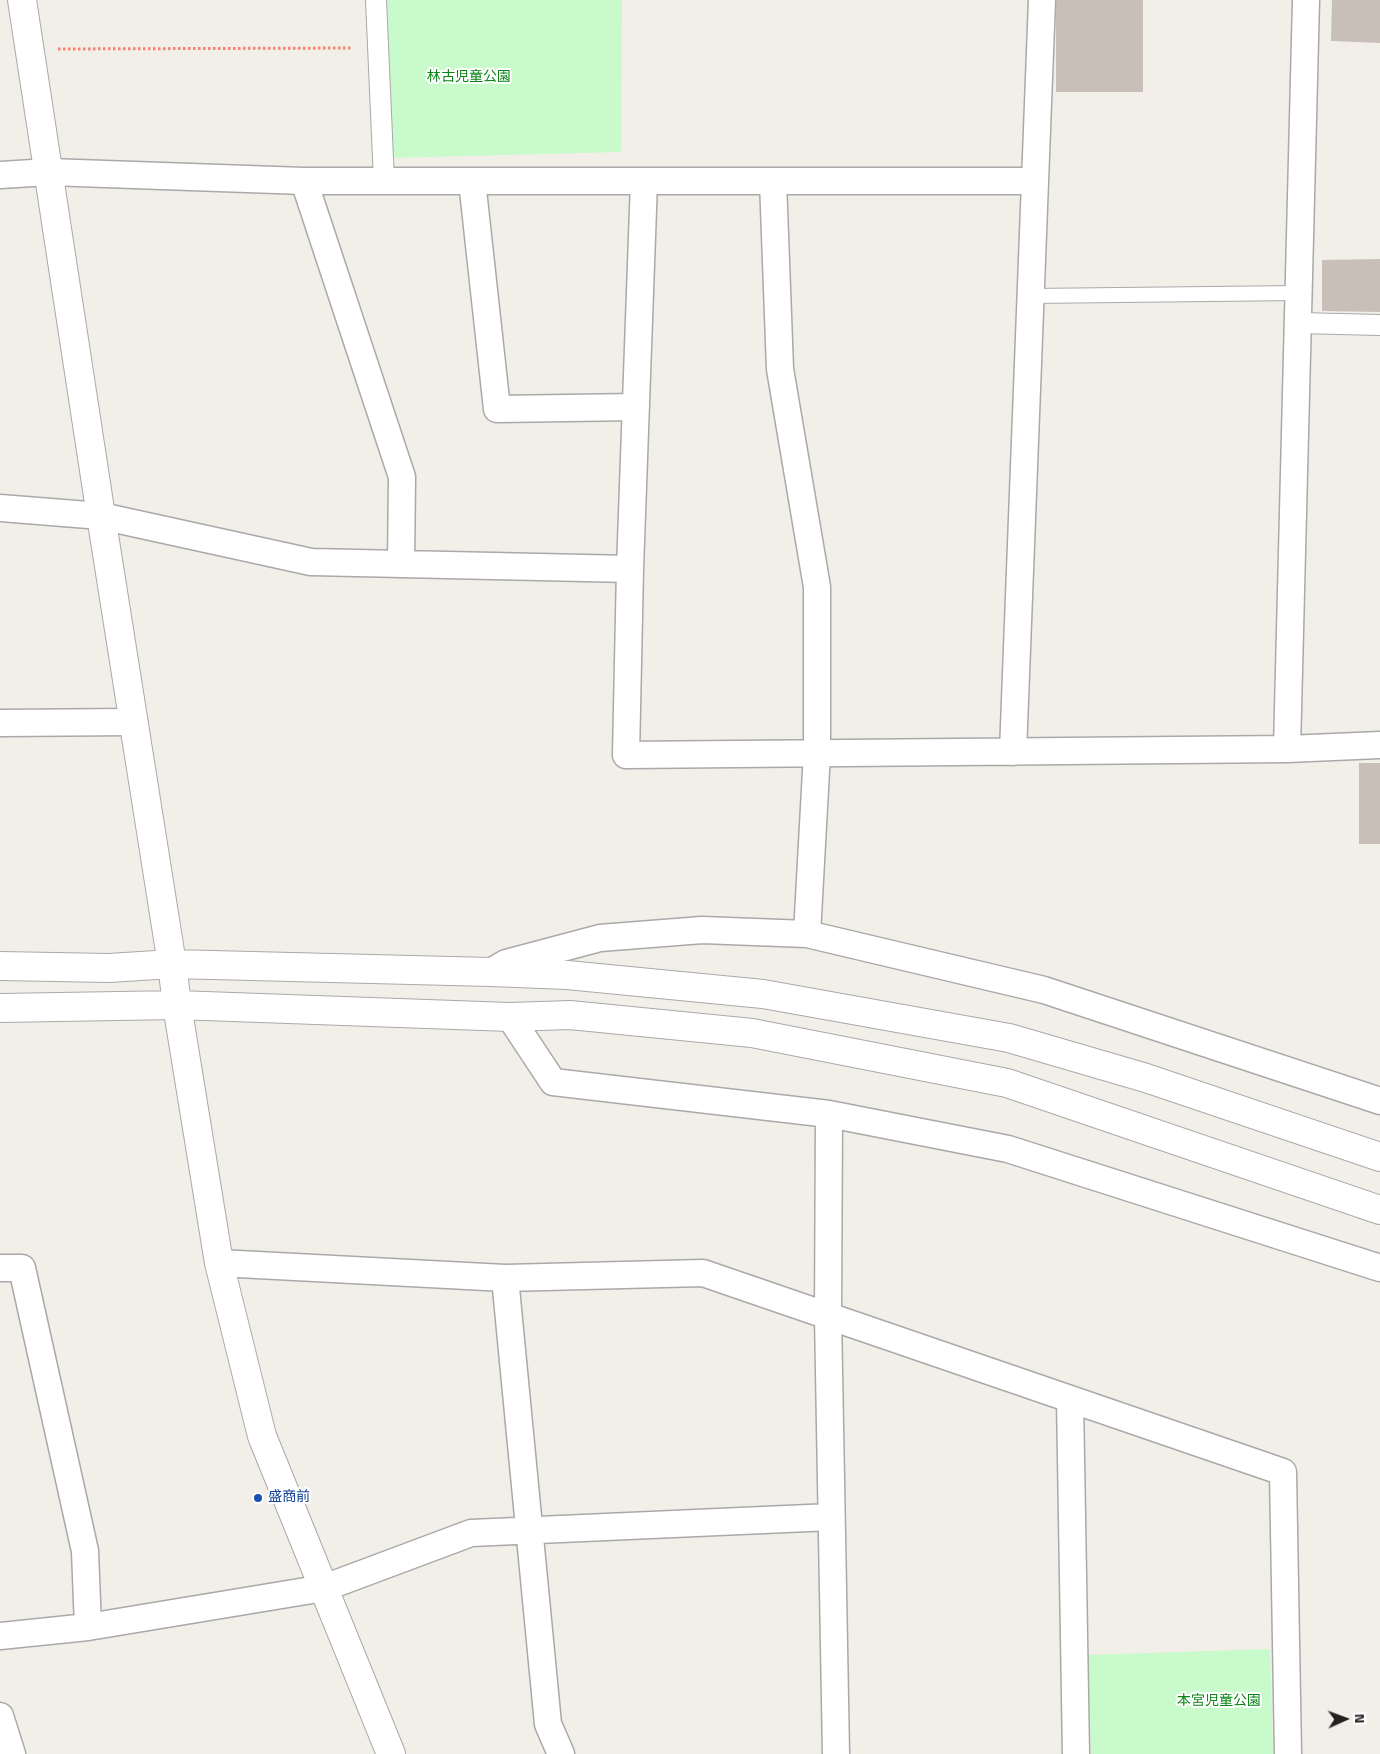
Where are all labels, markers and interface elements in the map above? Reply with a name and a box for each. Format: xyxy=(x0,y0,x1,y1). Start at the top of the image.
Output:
park label: 林古児童公園 xyxy=(427,70,511,86)
place label: 盛商前 xyxy=(268,1490,310,1506)
marker: 盛商前 xyxy=(252,1492,264,1504)
park label: 本宮児童公園 xyxy=(1177,1694,1261,1710)
north arrow xyxy=(1320,1694,1370,1744)
text: N xyxy=(1350,1713,1371,1724)

